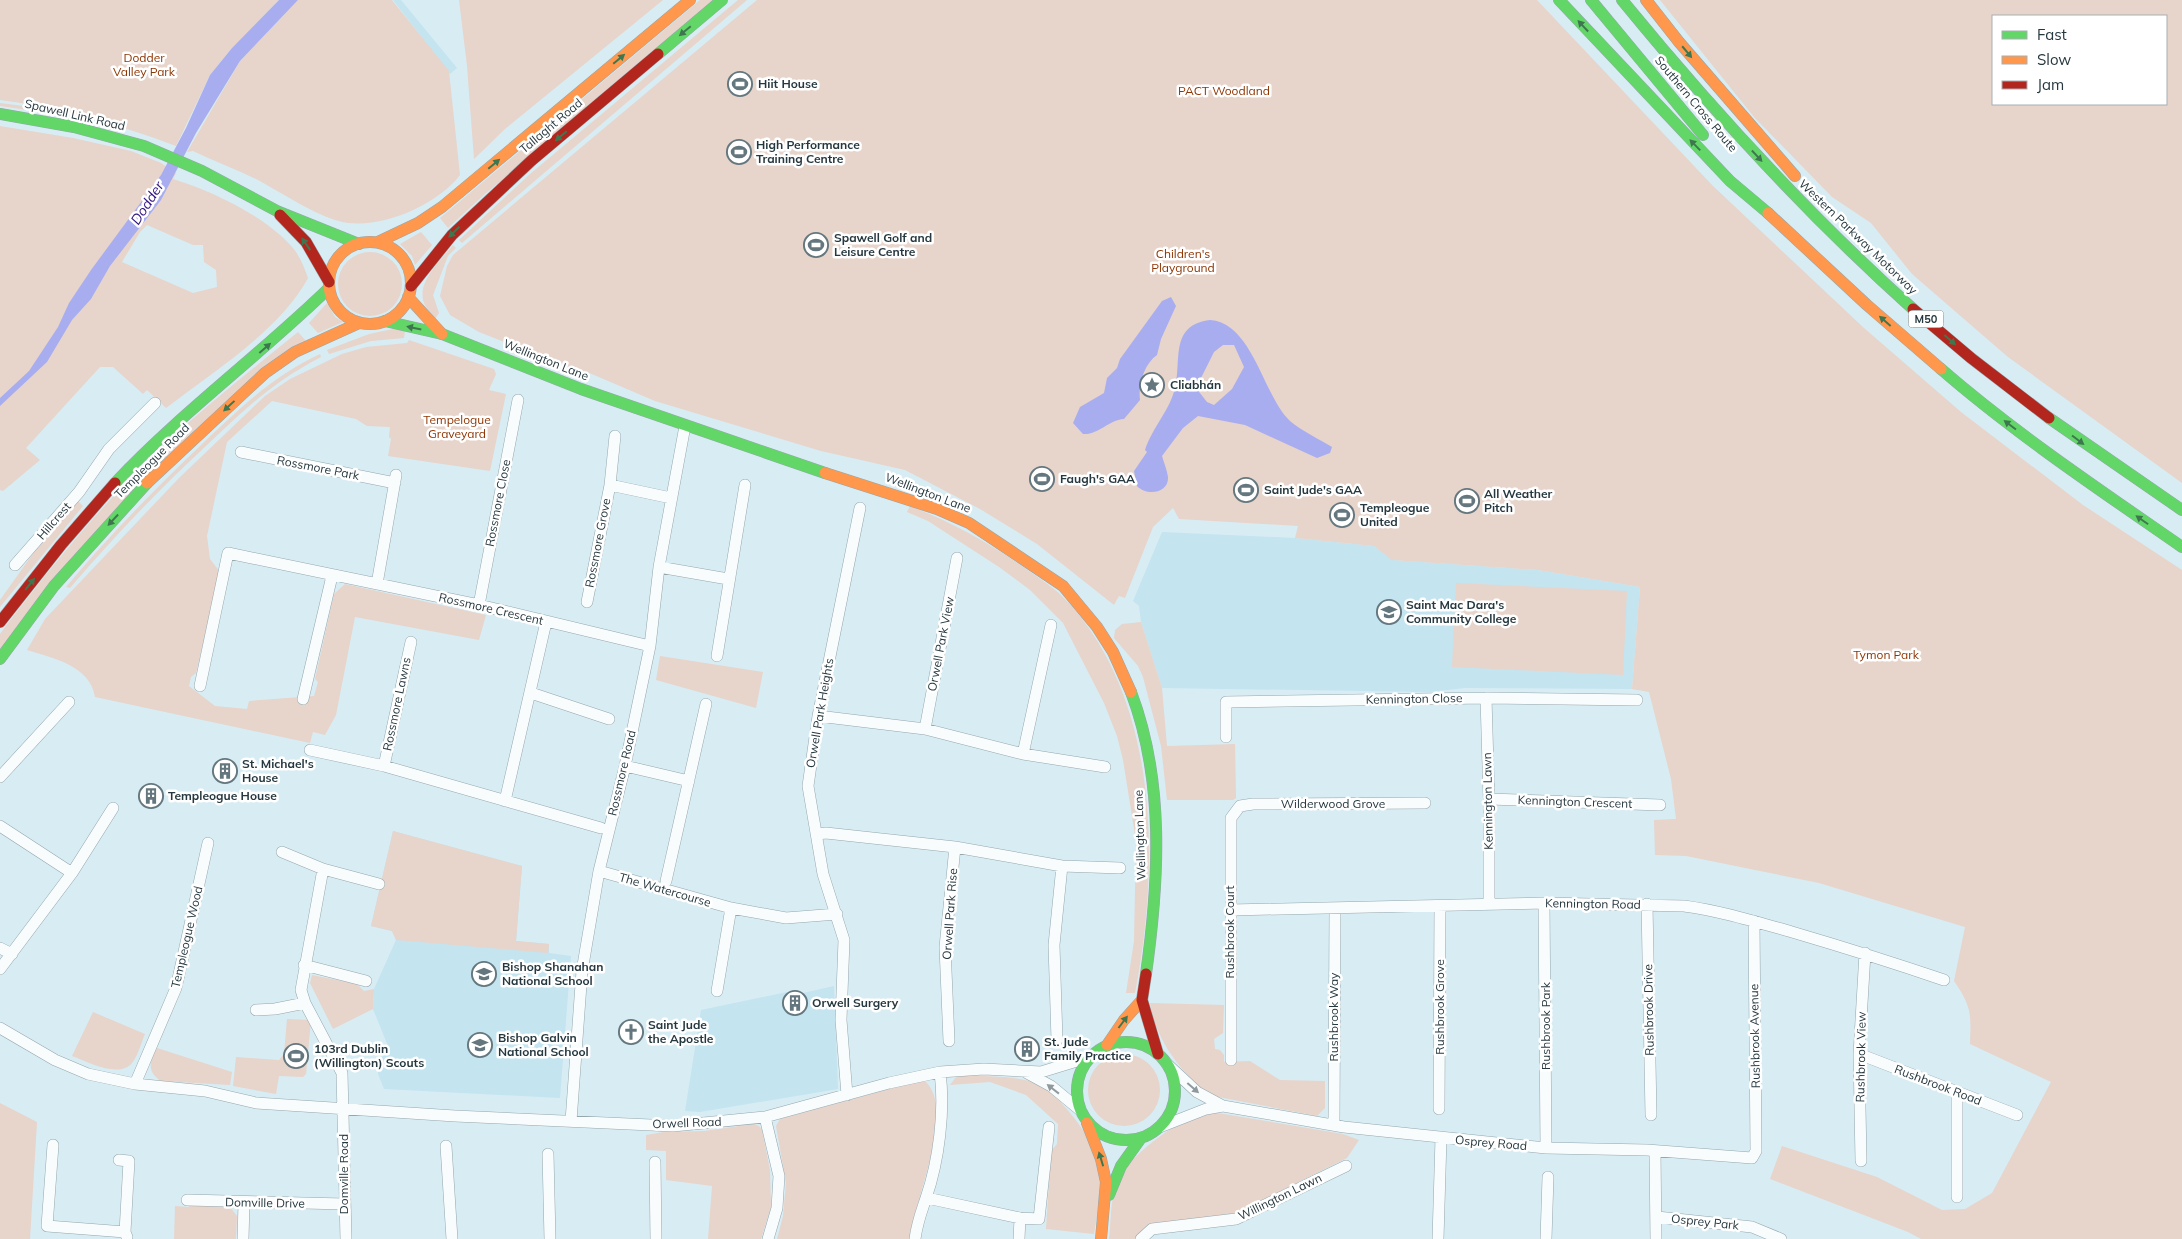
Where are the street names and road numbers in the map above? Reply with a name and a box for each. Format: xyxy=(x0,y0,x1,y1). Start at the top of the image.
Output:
street label: Southern Cross Route xyxy=(1652,53,1741,155)
street label: Tallaght Road xyxy=(516,95,585,156)
street label: Spawell Link Road xyxy=(23,96,127,133)
street label: Western Parkway Motorway xyxy=(1796,176,1921,298)
road number: M50 xyxy=(1908,310,1944,328)
street label: Wellington Lane xyxy=(501,336,591,383)
street label: Templeogue Road xyxy=(111,420,192,501)
street label: Rossmore Park xyxy=(276,452,361,483)
street label: Rossmore Close xyxy=(482,458,513,548)
street label: Wellington Lane xyxy=(883,469,973,516)
street label: Rossmore Grove xyxy=(581,497,614,589)
street label: Hillcrest xyxy=(33,499,74,542)
street label: Rossmore Crescent xyxy=(437,589,545,628)
street label: Orwell Park View xyxy=(924,595,957,693)
street label: Rossmore Lawns xyxy=(379,656,414,752)
street label: Orwell Park Heights xyxy=(802,657,837,769)
street label: Kennington Close xyxy=(1365,690,1462,707)
street label: Rossmore Road xyxy=(604,728,639,817)
street label: Kennington Lawn xyxy=(1479,752,1496,850)
street label: Wellington Lane xyxy=(1130,790,1149,880)
street label: Kennington Crescent xyxy=(1517,792,1633,811)
street label: Wilderwood Grove xyxy=(1281,796,1385,811)
street label: Orwell Park Rise xyxy=(939,868,960,960)
street label: The Watercourse xyxy=(617,869,713,910)
street label: Templeogue Wood xyxy=(167,884,206,989)
street label: Rushbrook Court xyxy=(1222,885,1237,979)
street label: Kennington Road xyxy=(1545,895,1641,912)
street label: Rushbrook Grove xyxy=(1432,959,1447,1055)
street label: Rushbrook Drive xyxy=(1640,964,1657,1056)
street label: Rushbrook Way xyxy=(1326,972,1341,1061)
street label: Rushbrook Park xyxy=(1538,981,1553,1070)
street label: Rushbrook Avenue xyxy=(1746,984,1763,1088)
street label: Rushbrook View xyxy=(1852,1011,1869,1103)
street label: Rushbrook Road xyxy=(1892,1061,1984,1108)
street label: Orwell Road xyxy=(652,1114,722,1131)
street label: Osprey Road xyxy=(1454,1132,1528,1153)
street label: Domville Road xyxy=(336,1134,351,1214)
street label: Willington Lawn xyxy=(1235,1170,1324,1223)
street label: Domville Drive xyxy=(225,1194,305,1211)
street label: Osprey Park xyxy=(1670,1210,1740,1233)

